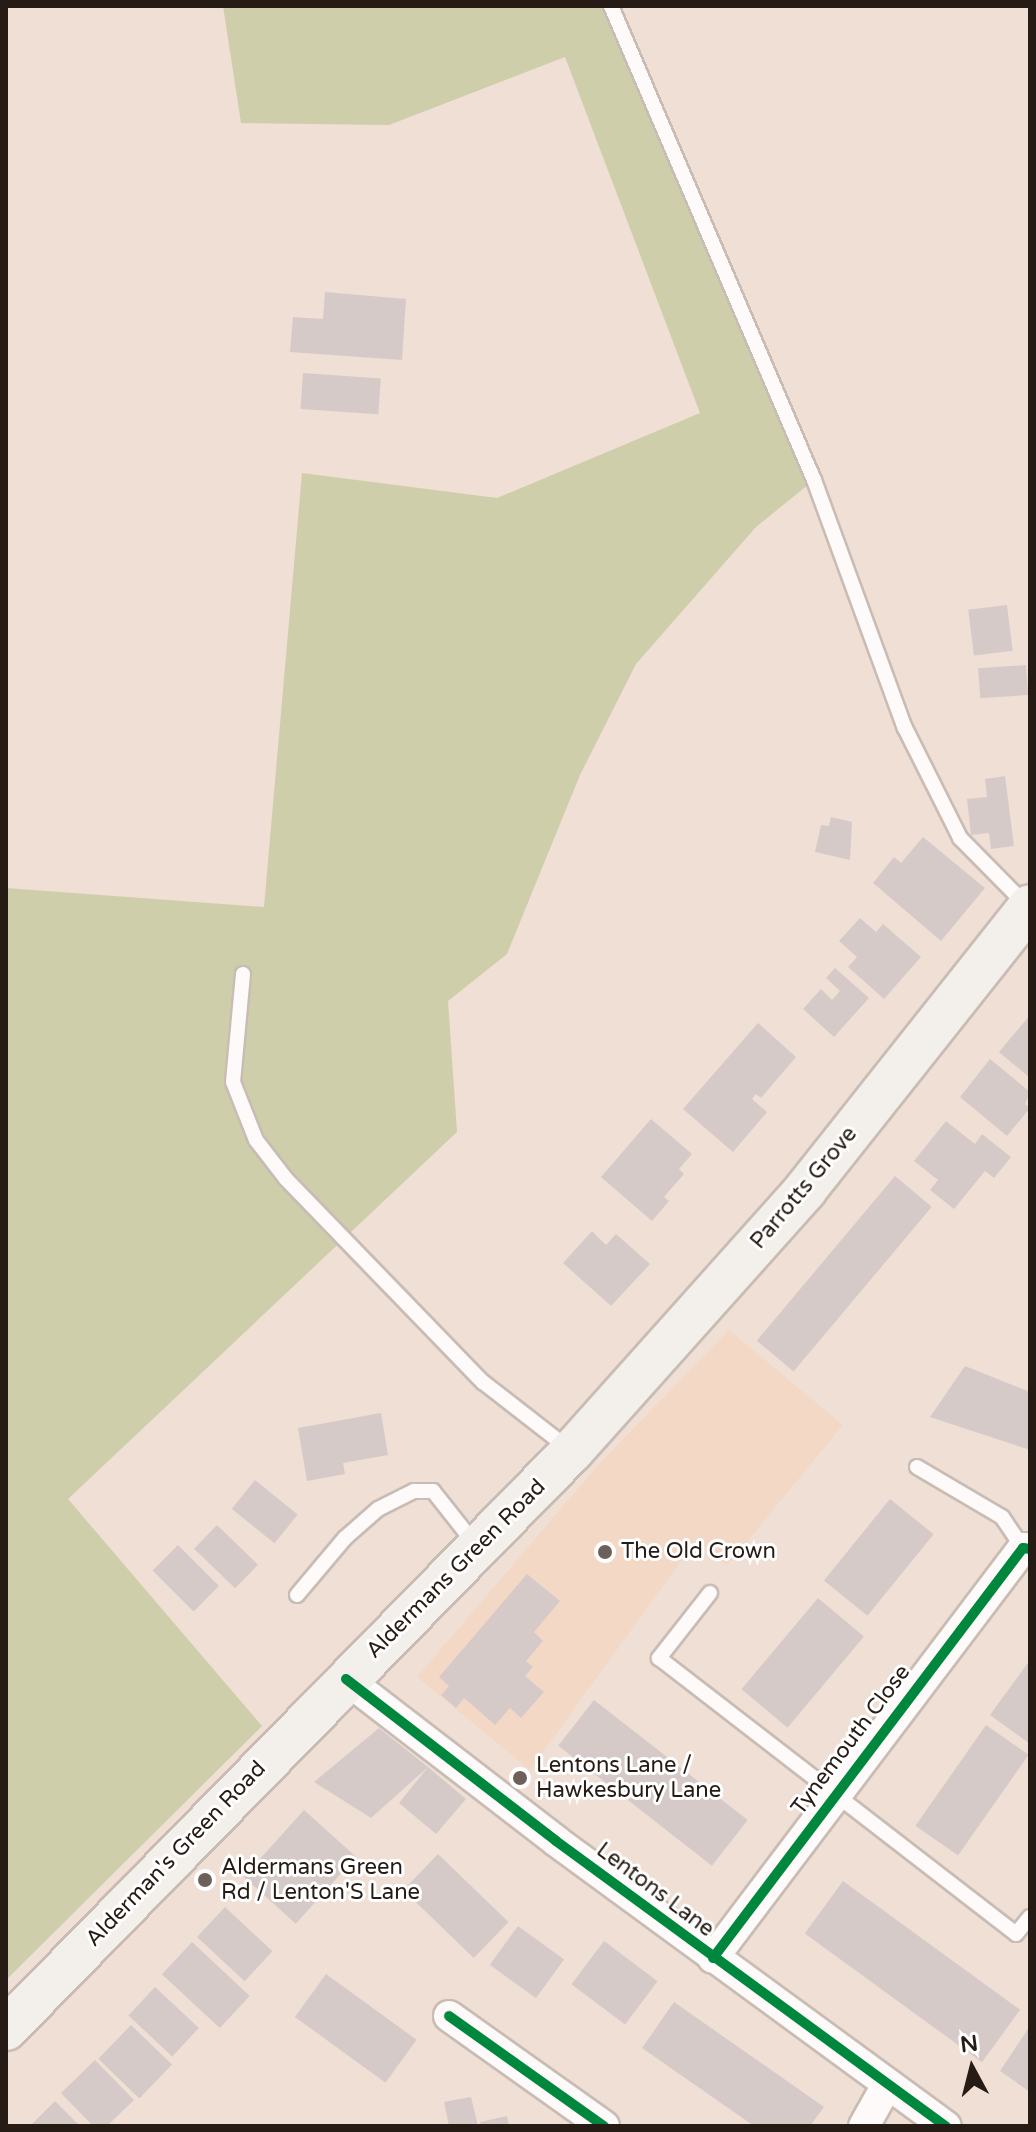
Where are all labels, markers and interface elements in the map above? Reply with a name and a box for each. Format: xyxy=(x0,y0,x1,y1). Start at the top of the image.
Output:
street label: Parrotts Grove xyxy=(745,1122,863,1254)
street label: Aldermans Green Road xyxy=(361,1474,551,1664)
place label: The Old Crown xyxy=(621,1539,776,1565)
marker: The Old Crown xyxy=(596,1543,614,1561)
street label: Tynemouth Close xyxy=(786,1660,916,1820)
place label: Lentons Lane / Hawkesbury Lane xyxy=(536,1752,721,1804)
street label: Alderman's Green Road xyxy=(80,1756,272,1952)
marker: Lentons Lane / Hawkesbury Lane xyxy=(511,1769,529,1787)
street label: Lentons Lane xyxy=(591,1837,719,1943)
place label: Aldermans Green Rd / Lenton'S Lane xyxy=(221,1854,420,1906)
marker: Aldermans Green Rd / Lenton'S Lane xyxy=(196,1871,214,1889)
north arrow xyxy=(932,2028,1012,2108)
text: N xyxy=(959,2030,979,2058)

